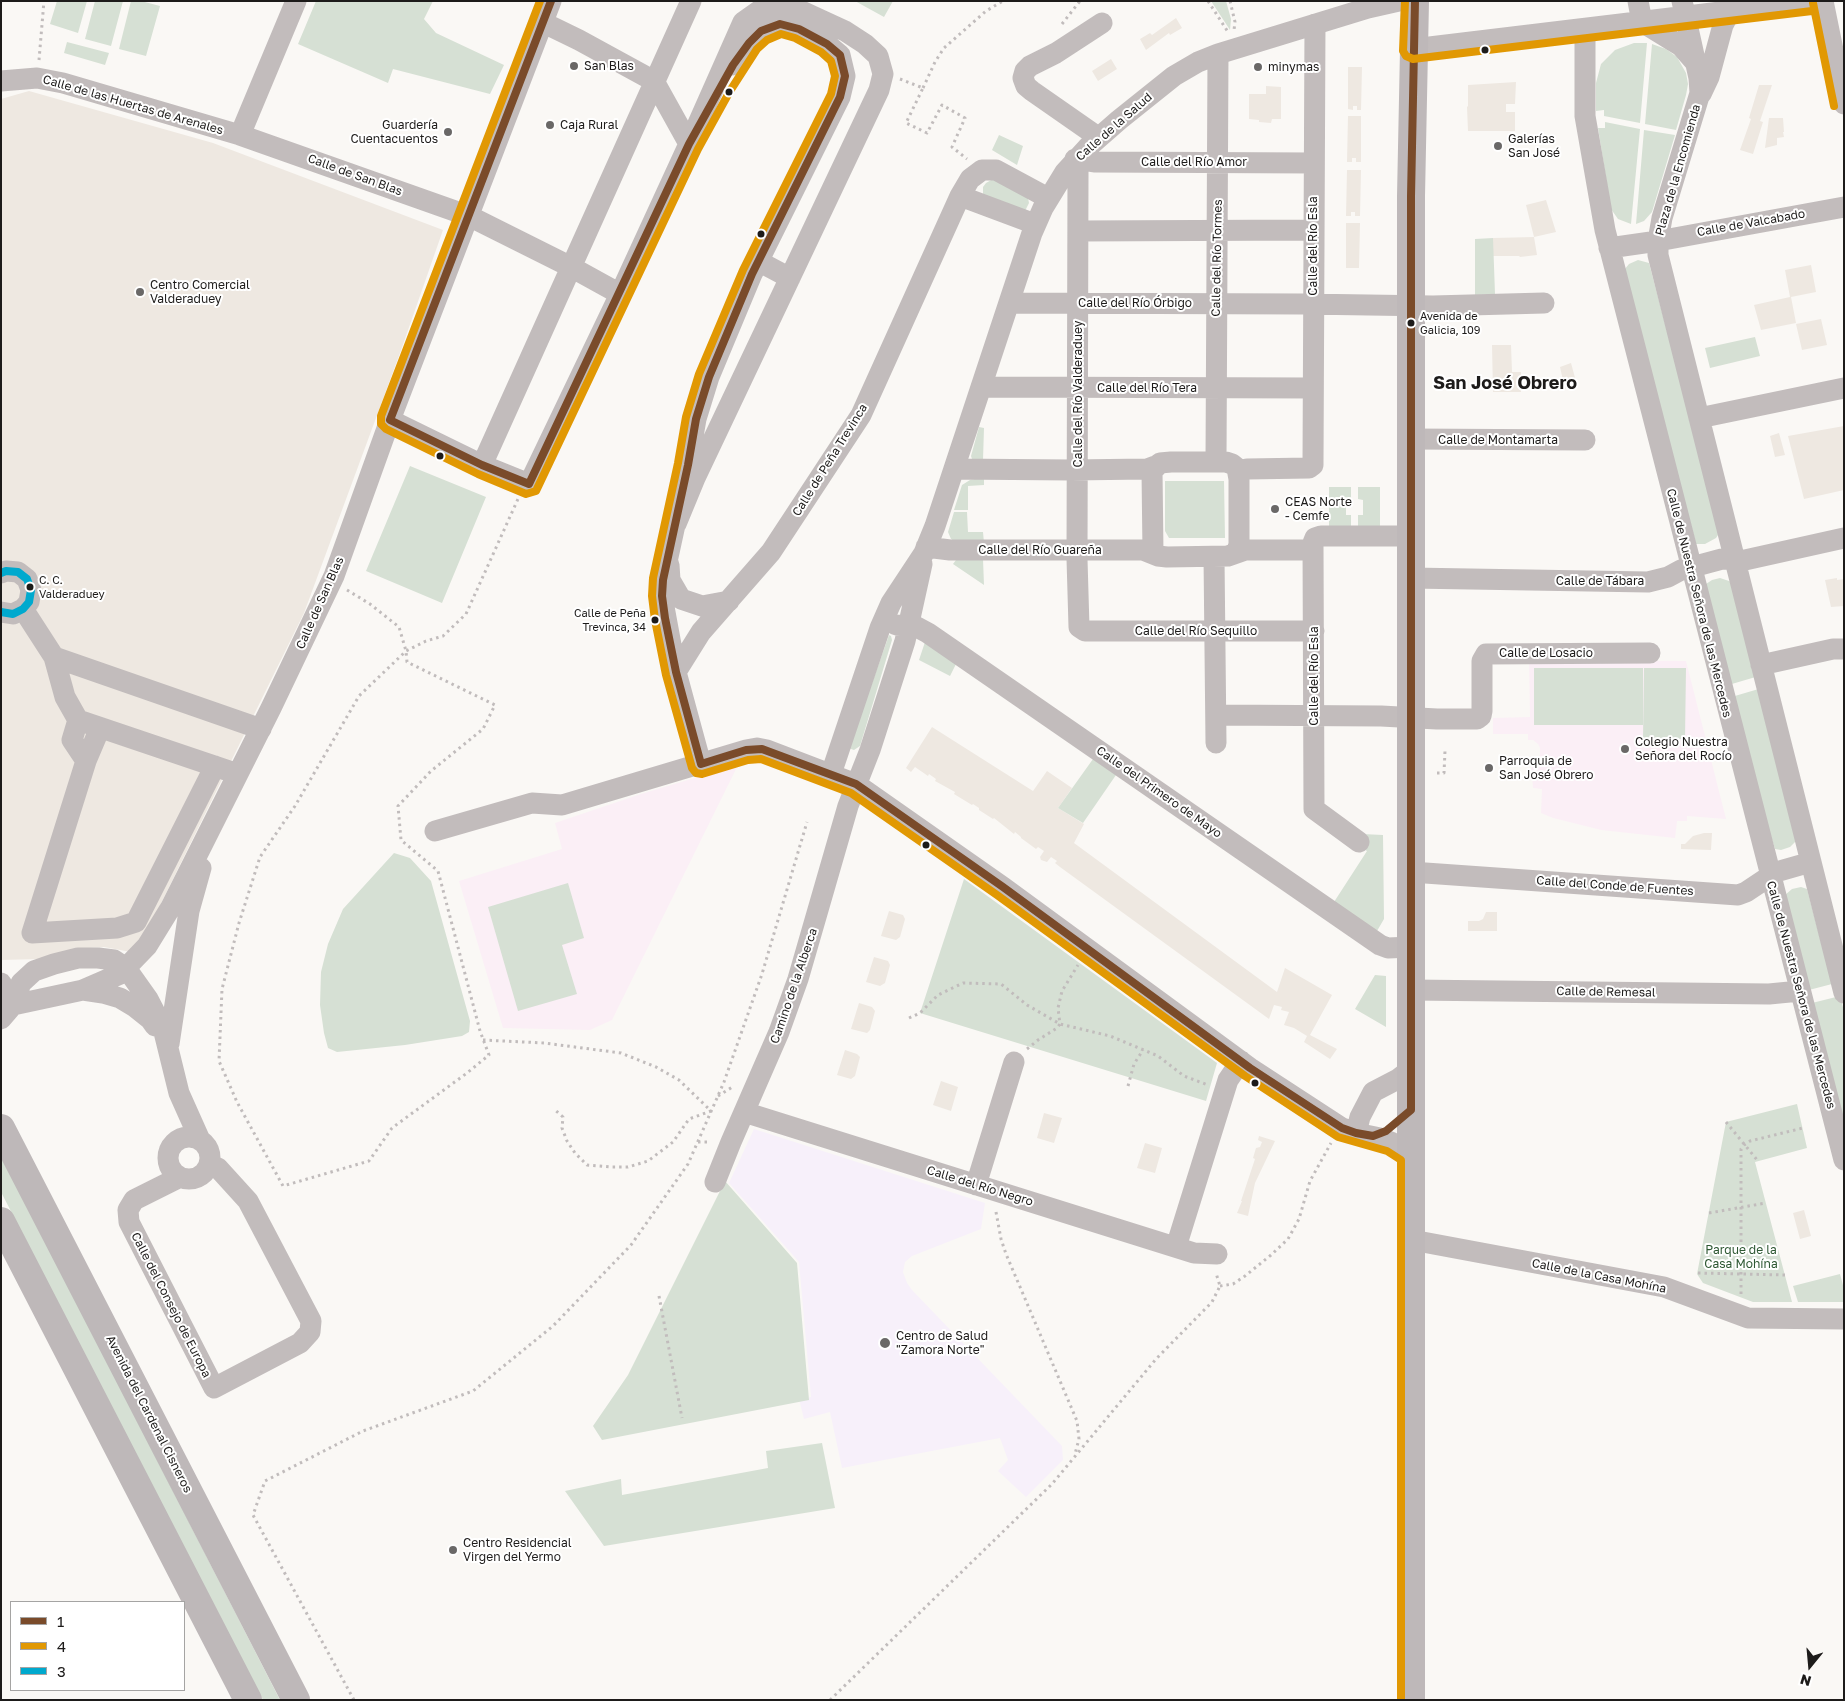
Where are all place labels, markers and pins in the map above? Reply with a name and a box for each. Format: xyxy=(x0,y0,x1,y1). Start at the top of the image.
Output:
unlabelled marker xyxy=(1480,45,1490,55)
place label: San Blas xyxy=(584,59,634,73)
marker: San Blas xyxy=(568,60,580,72)
place label: minymas xyxy=(1268,60,1319,74)
marker: minymas xyxy=(1252,61,1264,73)
unlabelled marker xyxy=(724,87,734,97)
place label: Guardería Cuentacuentos xyxy=(350,118,438,146)
place label: Caja Rural xyxy=(560,118,618,132)
marker: Caja Rural xyxy=(544,119,556,131)
marker: Guardería Cuentacuentos xyxy=(442,126,454,138)
place label: Galerías San José xyxy=(1508,132,1560,160)
marker: Galerías San José xyxy=(1492,140,1504,152)
unlabelled marker xyxy=(756,229,766,239)
place label: Centro Comercial Valderaduey xyxy=(150,278,250,306)
marker: Centro Comercial Valderaduey xyxy=(134,286,146,298)
place label: Avenida de Galicia, 109 xyxy=(1420,310,1480,336)
marker: Avenida de Galicia, 109 xyxy=(1406,318,1416,328)
unlabelled marker xyxy=(435,451,445,461)
place label: CEAS Norte - Cemfe xyxy=(1285,495,1352,523)
marker: CEAS Norte - Cemfe xyxy=(1269,503,1281,515)
place label: C. C. Valderaduey xyxy=(39,574,105,600)
marker: C. C. Valderaduey xyxy=(25,582,35,592)
place label: Calle de Peña Trevinca, 34 xyxy=(574,607,646,633)
marker: Calle de Peña Trevinca, 34 xyxy=(650,615,660,625)
place label: Colegio Nuestra Señora del Rocío xyxy=(1635,735,1732,763)
marker: Colegio Nuestra Señora del Rocío xyxy=(1619,743,1631,755)
place label: Parroquia de San José Obrero xyxy=(1499,754,1594,782)
marker: Parroquia de San José Obrero xyxy=(1483,762,1495,774)
unlabelled marker xyxy=(921,840,931,850)
unlabelled marker xyxy=(1250,1078,1260,1088)
place label: Centro de Salud "Zamora Norte" xyxy=(896,1329,988,1357)
marker: Centro de Salud "Zamora Norte" xyxy=(878,1336,892,1350)
place label: Centro Residencial Virgen del Yermo xyxy=(463,1536,572,1564)
marker: Centro Residencial Virgen del Yermo xyxy=(447,1544,459,1556)

